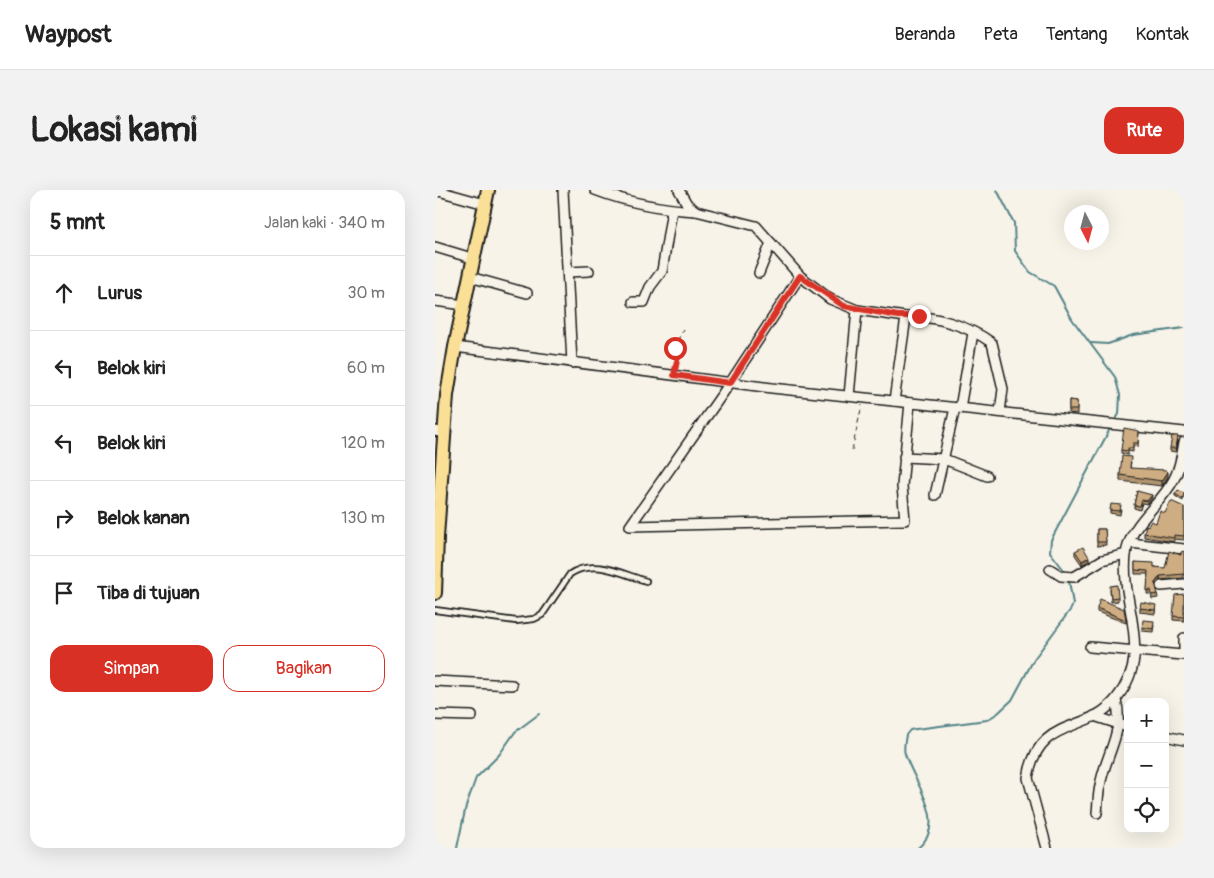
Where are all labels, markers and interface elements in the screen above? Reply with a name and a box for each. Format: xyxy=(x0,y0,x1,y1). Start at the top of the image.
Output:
text: Waypost xyxy=(25,20,112,49)
text: Beranda xyxy=(895,23,955,46)
text: Peta xyxy=(983,23,1018,46)
text: Tentang xyxy=(1046,23,1108,46)
text: Kontak xyxy=(1136,23,1189,46)
button: Rute xyxy=(1104,107,1184,154)
text: Lokasi kami xyxy=(30,108,197,152)
north arrow xyxy=(1064,205,1109,250)
text: 5 mnt xyxy=(50,209,105,236)
text: Jalan kaki · 340 m xyxy=(264,213,385,233)
icon: ahead xyxy=(50,279,78,307)
text: Lurus xyxy=(97,281,142,305)
text: 30 m xyxy=(347,283,385,303)
route end xyxy=(908,305,931,328)
route start xyxy=(664,337,687,360)
icon: left xyxy=(50,354,78,382)
text: Belok kiri xyxy=(97,356,165,380)
text: 60 m xyxy=(347,358,385,378)
icon: left xyxy=(50,429,78,457)
text: Belok kiri xyxy=(97,431,165,455)
text: 120 m xyxy=(341,433,385,453)
icon: right xyxy=(50,504,78,532)
text: Belok kanan xyxy=(97,506,190,530)
text: 130 m xyxy=(341,508,385,528)
icon: arrive xyxy=(50,579,78,607)
text: Tiba di tujuan xyxy=(97,581,200,605)
button: Simpan xyxy=(50,645,213,692)
button: Bagikan xyxy=(223,645,385,692)
map controls xyxy=(1124,698,1169,833)
button: + xyxy=(1124,698,1169,743)
button: − xyxy=(1124,743,1169,788)
button: locate xyxy=(1124,788,1169,833)

